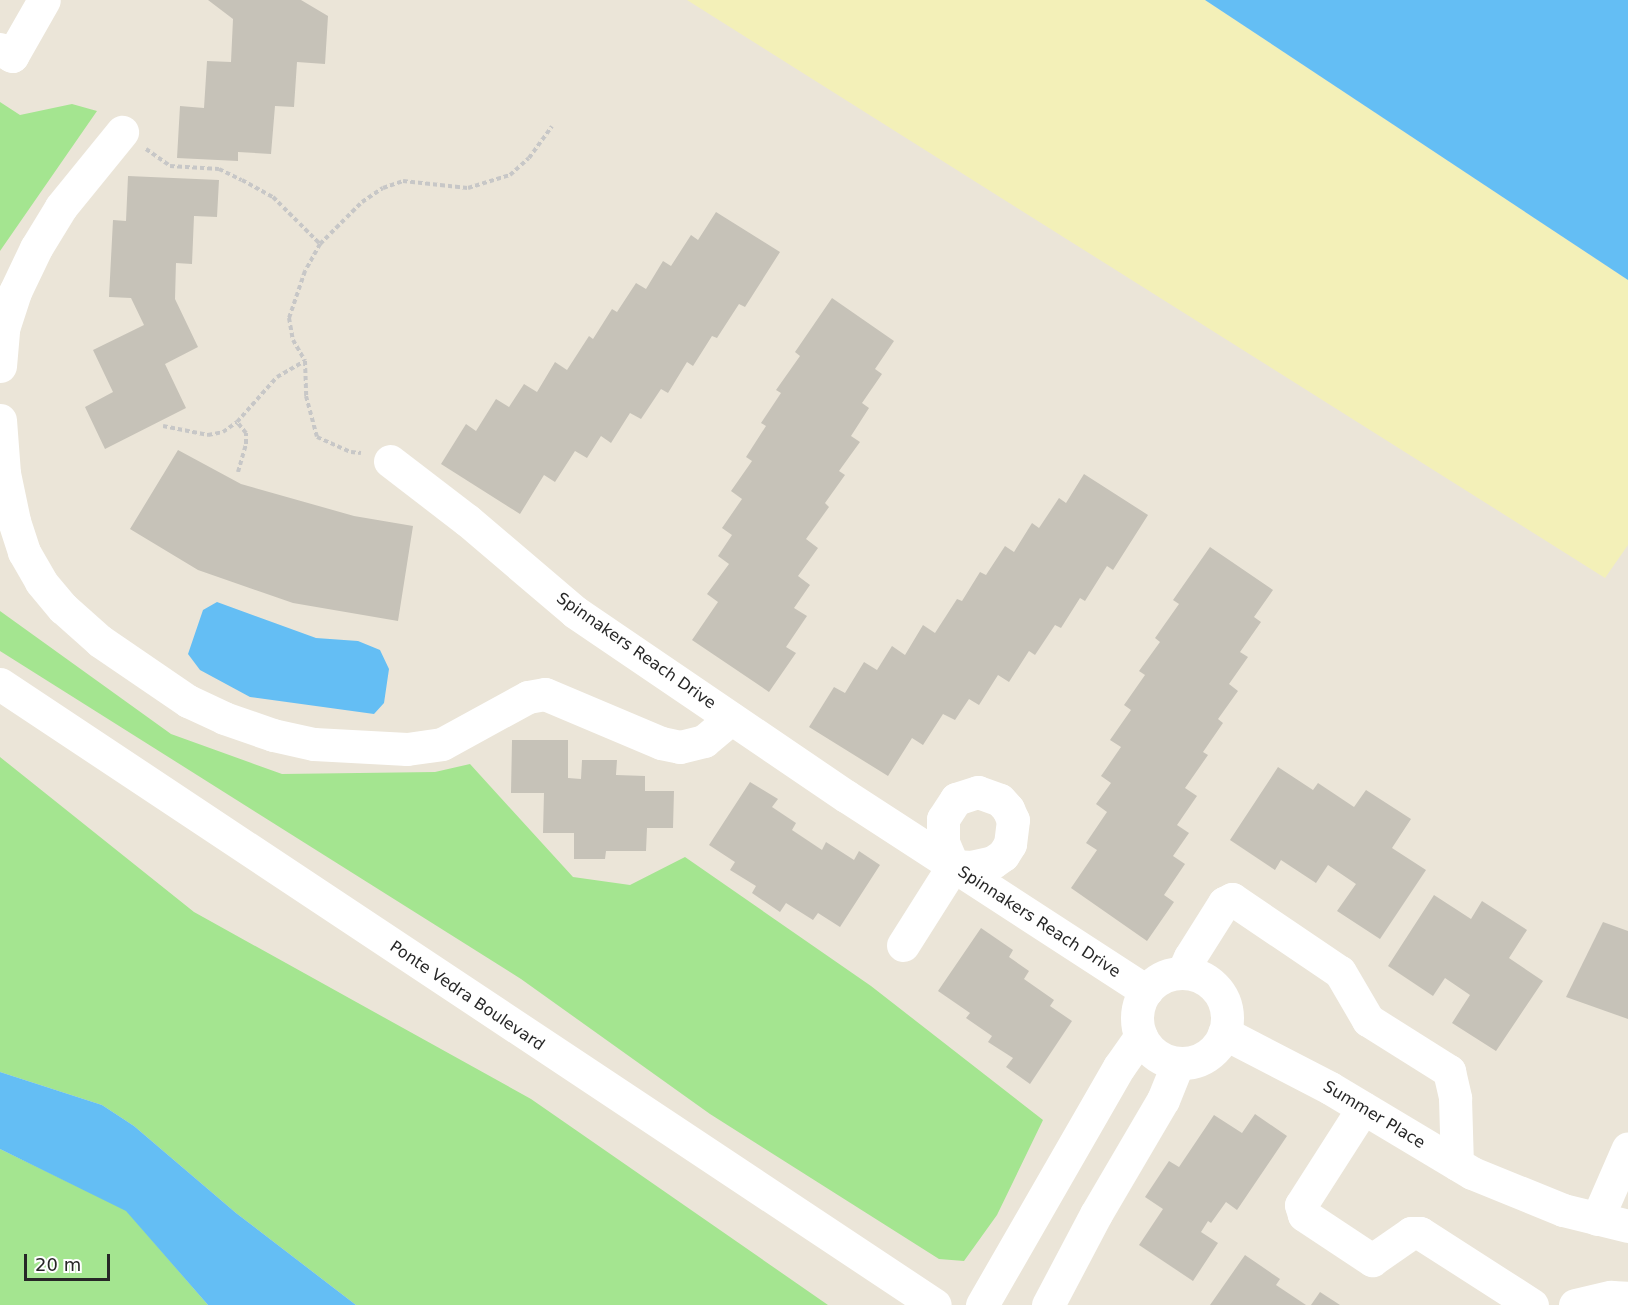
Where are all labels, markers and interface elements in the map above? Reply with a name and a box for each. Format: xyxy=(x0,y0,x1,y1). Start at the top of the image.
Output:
street label: Spinnakers Reach Drive xyxy=(553,589,719,713)
street label: Spinnakers Reach Drive xyxy=(954,862,1124,982)
street label: Ponte Vedra Boulevard xyxy=(386,937,548,1055)
street label: Summer Place xyxy=(1320,1077,1428,1153)
scale bar xyxy=(27,1242,112,1280)
text: 20 m xyxy=(35,1254,81,1275)

